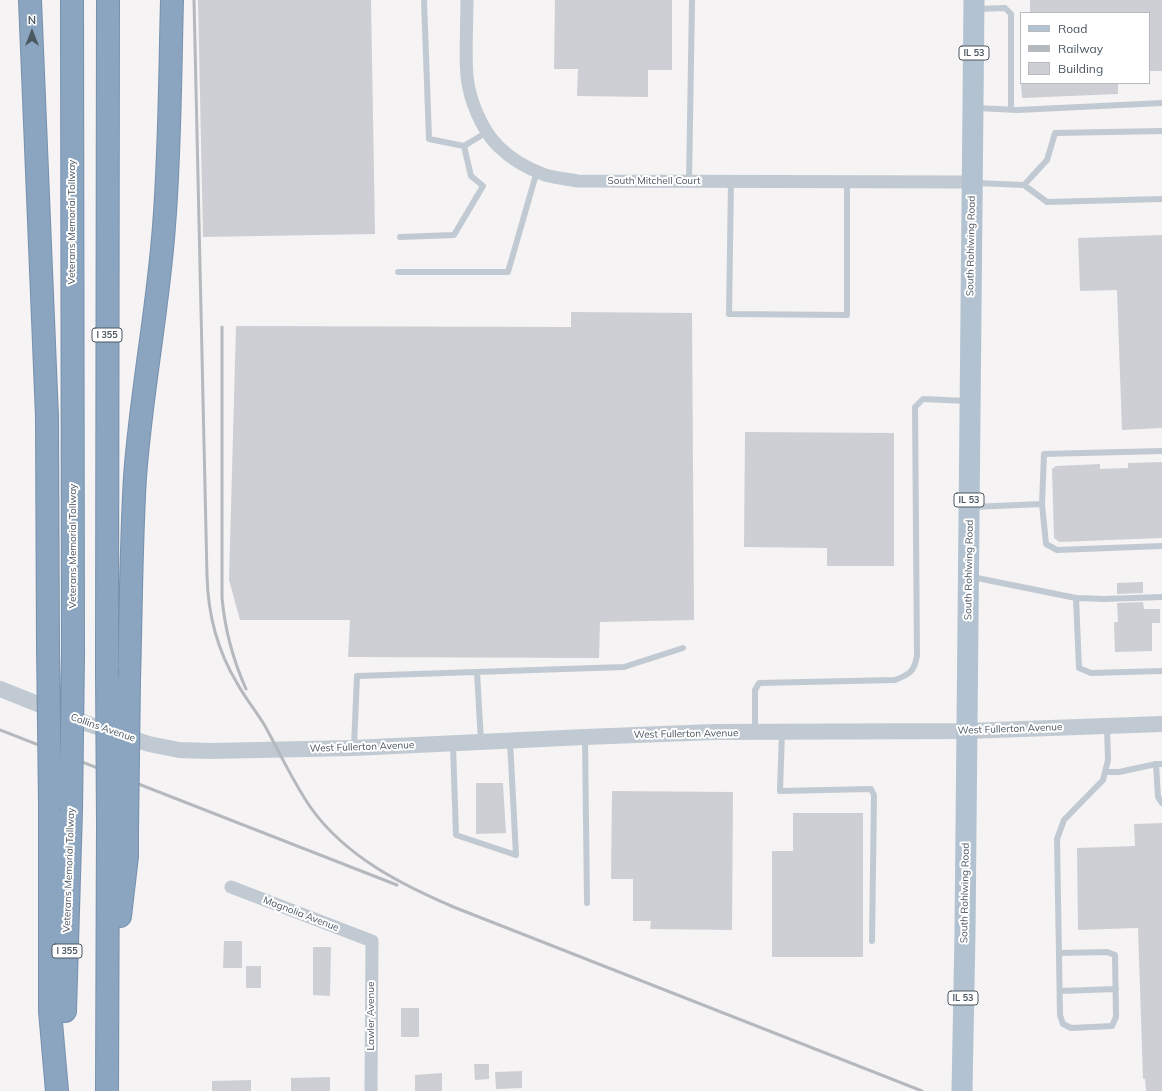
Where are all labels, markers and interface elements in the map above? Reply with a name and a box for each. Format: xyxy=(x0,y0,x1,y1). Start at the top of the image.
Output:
north arrow xyxy=(12,12,52,52)
legend xyxy=(1020,12,1150,84)
text: N xyxy=(28,13,36,27)
text: Road xyxy=(1058,21,1087,36)
text: Railway xyxy=(1058,41,1103,56)
road number: IL 53 xyxy=(959,46,989,60)
text: Building xyxy=(1058,61,1103,76)
street label: Veterans Memorial Tollway xyxy=(66,160,78,284)
street label: South Mitchell Court xyxy=(607,175,701,187)
street label: South Rohlwing Road xyxy=(964,196,978,296)
road number: I 355 xyxy=(92,328,122,342)
street label: Veterans Memorial Tollway xyxy=(67,484,79,608)
road number: IL 53 xyxy=(954,493,984,507)
street label: South Rohlwing Road xyxy=(962,520,976,620)
street label: Collins Avenue xyxy=(69,711,137,745)
street label: West Fullerton Avenue xyxy=(957,721,1063,737)
street label: West Fullerton Avenue xyxy=(633,727,739,741)
street label: West Fullerton Avenue xyxy=(309,739,415,755)
street label: Veterans Memorial Tollway xyxy=(61,807,77,933)
street label: South Rohlwing Road xyxy=(958,843,972,943)
street label: Magnolia Avenue xyxy=(261,894,341,934)
road number: I 355 xyxy=(52,944,82,958)
street label: Lawler Avenue xyxy=(365,982,377,1050)
road number: IL 53 xyxy=(948,991,978,1005)

